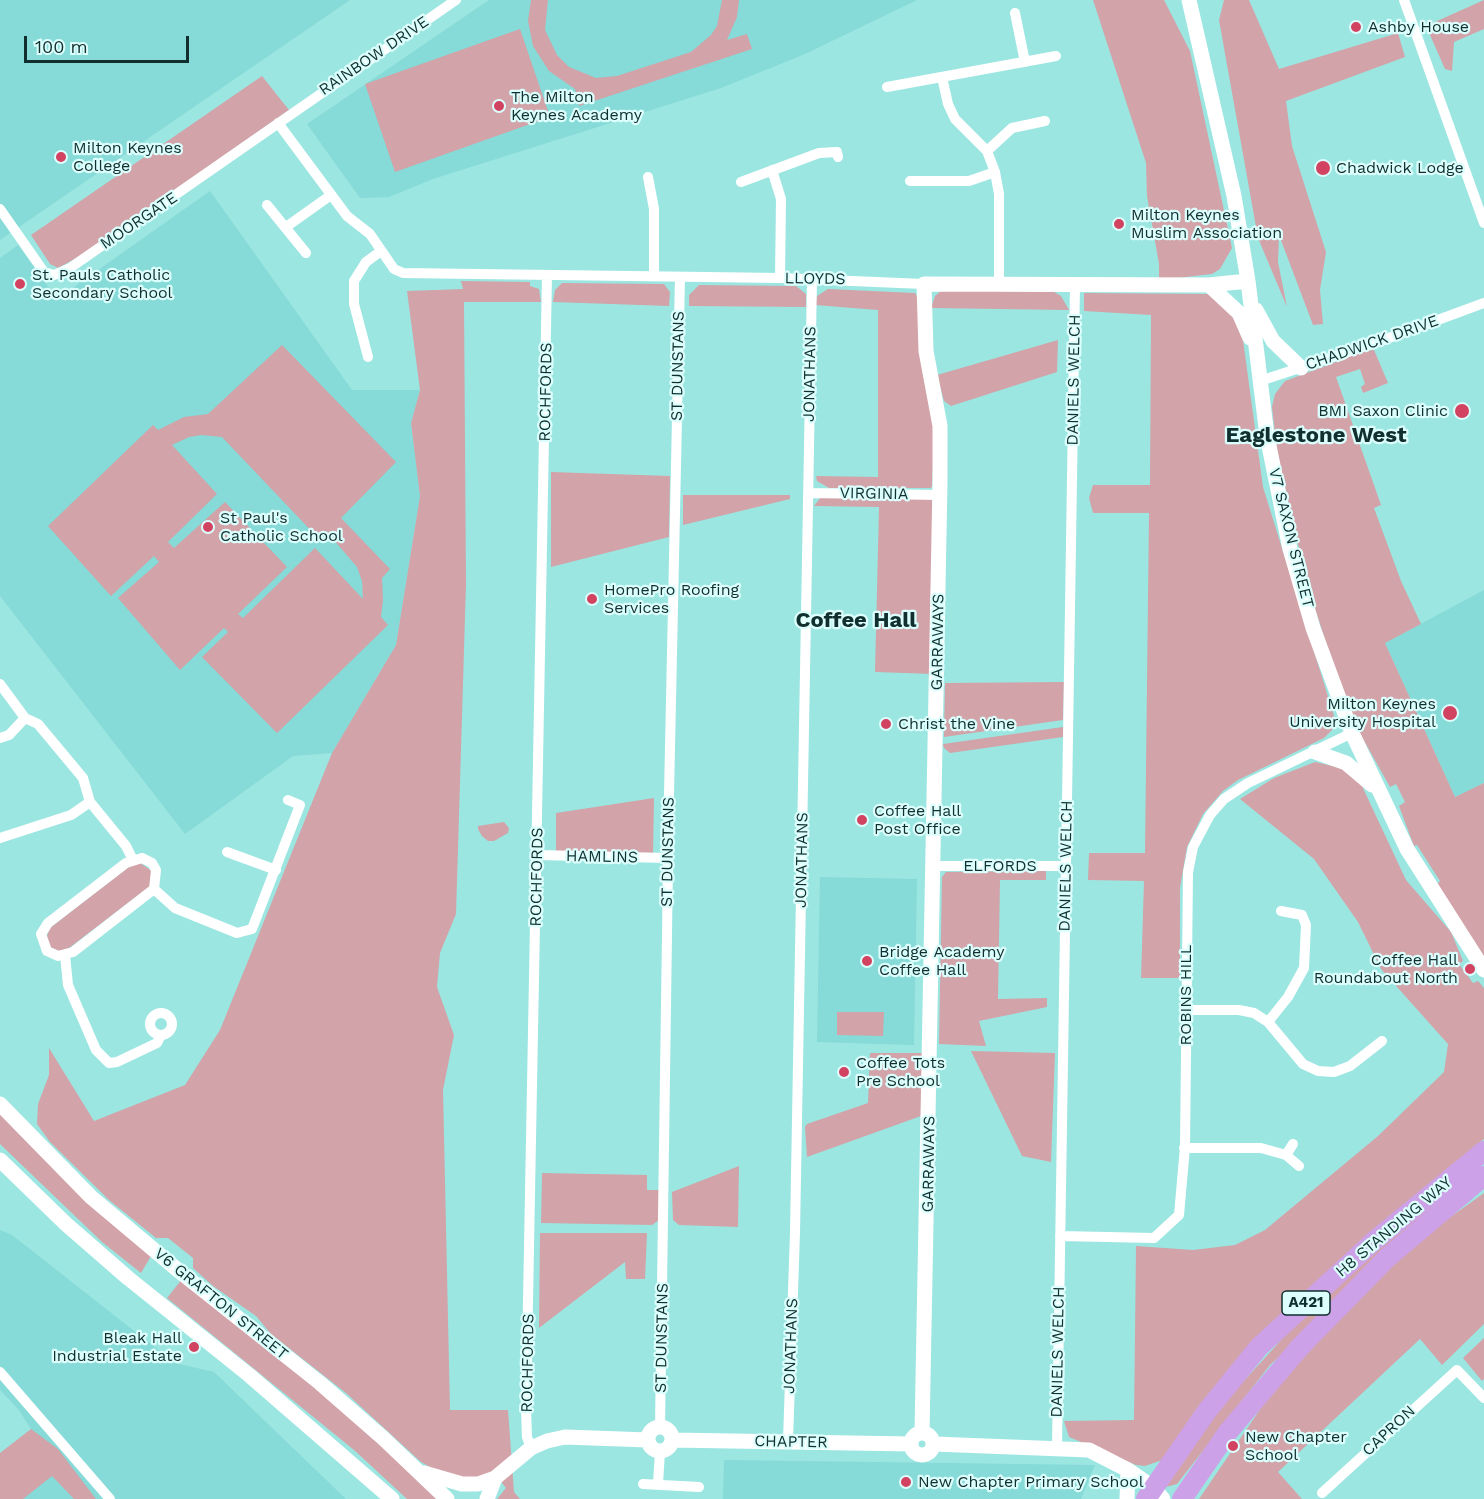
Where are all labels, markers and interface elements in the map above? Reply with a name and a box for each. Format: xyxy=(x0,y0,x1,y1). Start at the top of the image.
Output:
street label: RAINBOW DRIVE xyxy=(315,12,433,100)
place label: Ashby House xyxy=(1368,17,1469,37)
marker: Ashby House xyxy=(1349,20,1363,34)
scale bar xyxy=(27,24,192,62)
text: 100 m xyxy=(35,36,88,57)
place label: The Milton Keynes Academy xyxy=(511,87,642,125)
marker: The Milton Keynes Academy xyxy=(492,99,506,113)
place label: Milton Keynes College xyxy=(73,138,182,176)
marker: Milton Keynes College xyxy=(54,150,68,164)
place label: Chadwick Lodge xyxy=(1336,158,1464,178)
marker: Chadwick Lodge xyxy=(1314,159,1332,177)
street label: MOORGATE xyxy=(97,188,181,254)
place label: Milton Keynes Muslim Association xyxy=(1131,205,1282,243)
marker: Milton Keynes Muslim Association xyxy=(1112,217,1126,231)
place label: St. Pauls Catholic Secondary School xyxy=(32,265,172,303)
street label: LLOYDS xyxy=(784,269,846,289)
marker: St. Pauls Catholic Secondary School xyxy=(13,277,27,291)
street label: ST DUNSTANS xyxy=(667,311,689,421)
street label: CHADWICK DRIVE xyxy=(1303,311,1441,375)
street label: DANIELS WELCH xyxy=(1063,314,1085,446)
street label: JONATHANS xyxy=(800,326,820,422)
street label: ROCHFORDS xyxy=(536,342,556,442)
place label: BMI Saxon Clinic xyxy=(1318,401,1448,421)
marker: BMI Saxon Clinic xyxy=(1453,402,1471,420)
district label: Eaglestone West xyxy=(1225,423,1407,449)
street label: V7 SAXON STREET xyxy=(1264,466,1318,610)
street label: VIRGINIA xyxy=(839,484,909,504)
place label: St Paul's Catholic School xyxy=(220,508,343,546)
marker: St Paul's Catholic School xyxy=(201,520,215,534)
place label: HomePro Roofing Services xyxy=(604,580,739,618)
marker: HomePro Roofing Services xyxy=(585,592,599,606)
street label: GARRAWAYS xyxy=(928,593,948,691)
district label: Coffee Hall xyxy=(795,608,917,634)
place label: Milton Keynes University Hospital xyxy=(1289,694,1436,732)
marker: Milton Keynes University Hospital xyxy=(1441,704,1459,722)
place label: Christ the Vine xyxy=(898,714,1015,734)
marker: Christ the Vine xyxy=(879,717,893,731)
street label: ST DUNSTANS xyxy=(657,797,679,907)
street label: DANIELS WELCH xyxy=(1055,800,1077,932)
place label: Coffee Hall Post Office xyxy=(874,801,961,839)
street label: JONATHANS xyxy=(792,812,812,908)
marker: Coffee Hall Post Office xyxy=(855,813,869,827)
street label: ROCHFORDS xyxy=(527,827,547,927)
street label: HAMLINS xyxy=(566,847,638,867)
street label: ELFORDS xyxy=(963,856,1037,876)
place label: Bridge Academy Coffee Hall xyxy=(879,942,1004,980)
street label: ROBINS HILL xyxy=(1176,945,1196,1045)
place label: Coffee Hall Roundabout North xyxy=(1314,950,1458,988)
marker: Bridge Academy Coffee Hall xyxy=(860,954,874,968)
marker: Coffee Hall Roundabout North xyxy=(1463,962,1477,976)
place label: Coffee Tots Pre School xyxy=(856,1053,945,1091)
marker: Coffee Tots Pre School xyxy=(837,1065,851,1079)
street label: GARRAWAYS xyxy=(919,1115,939,1213)
street label: H8 STANDING WAY xyxy=(1332,1173,1456,1281)
street label: V6 GRAFTON STREET xyxy=(150,1244,292,1364)
street label: ST DUNSTANS xyxy=(651,1283,673,1393)
street label: DANIELS WELCH xyxy=(1047,1286,1069,1418)
road number: A421 xyxy=(1282,1291,1330,1315)
street label: JONATHANS xyxy=(780,1298,802,1394)
street label: ROCHFORDS xyxy=(518,1313,538,1413)
place label: Bleak Hall Industrial Estate xyxy=(52,1328,182,1366)
marker: Bleak Hall Industrial Estate xyxy=(187,1340,201,1354)
street label: CAPRON xyxy=(1358,1402,1420,1460)
place label: New Chapter School xyxy=(1245,1427,1347,1465)
street label: CHAPTER xyxy=(754,1432,828,1452)
marker: New Chapter School xyxy=(1226,1439,1240,1453)
place label: New Chapter Primary School xyxy=(918,1472,1144,1492)
marker: New Chapter Primary School xyxy=(899,1475,913,1489)

